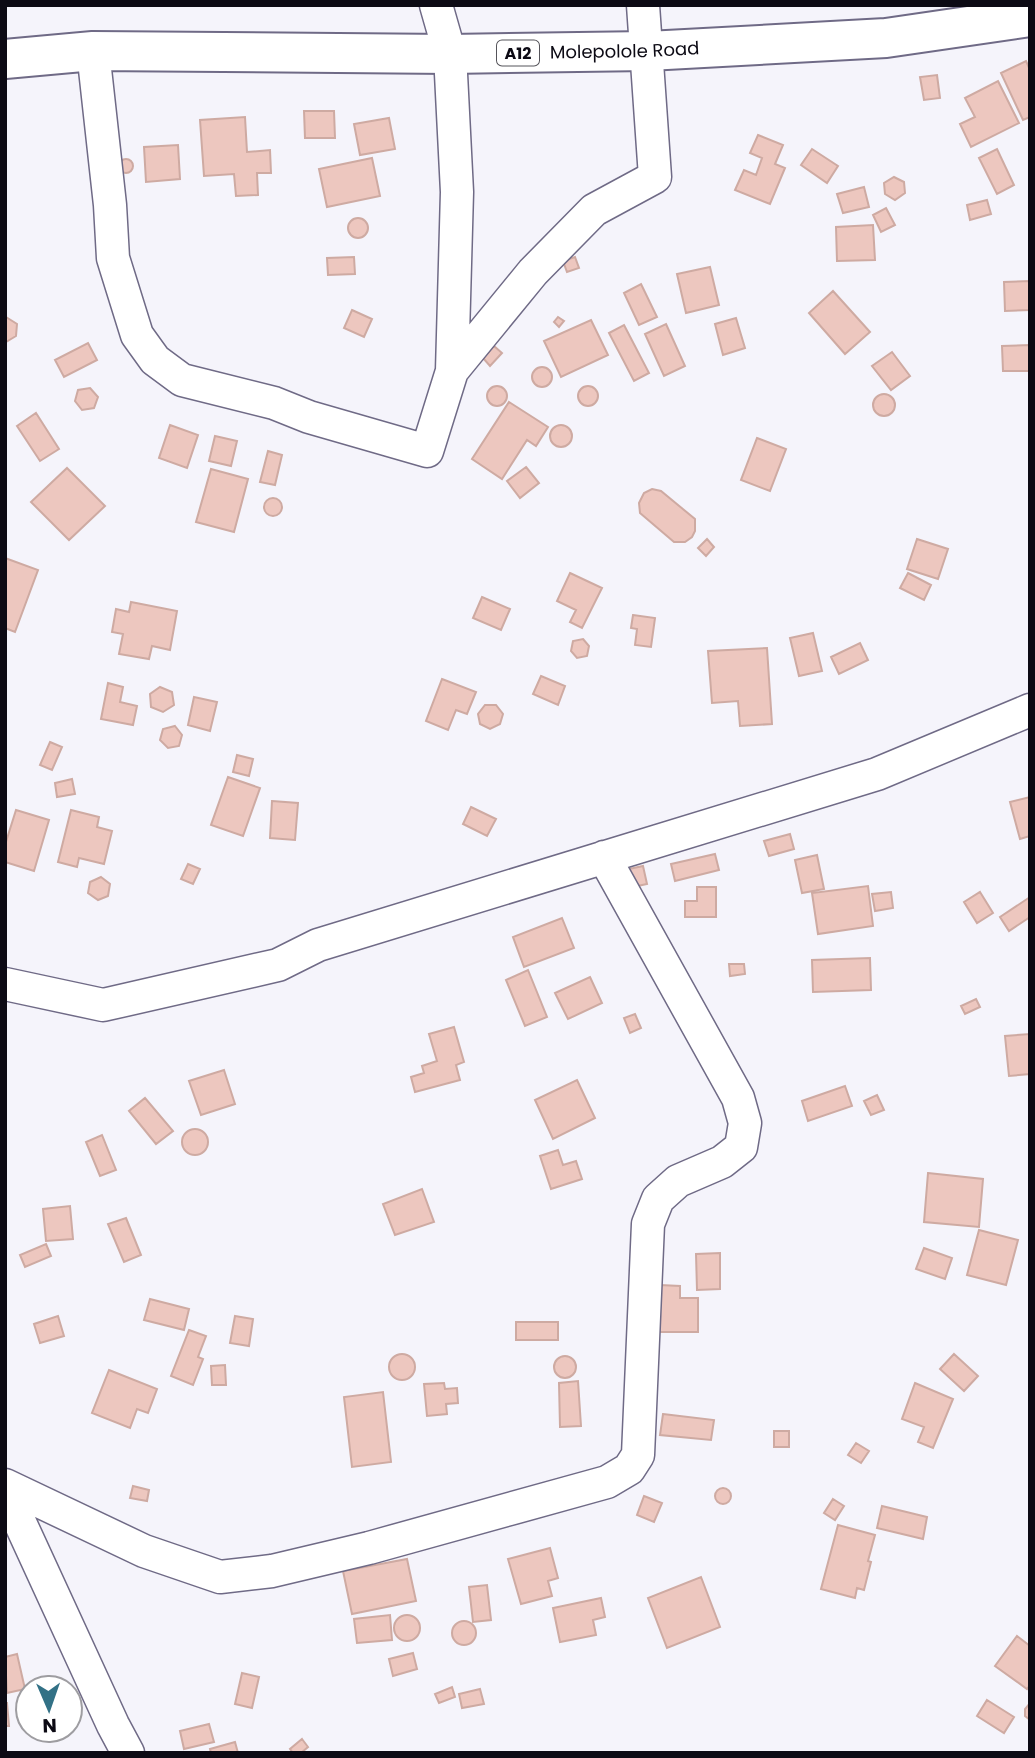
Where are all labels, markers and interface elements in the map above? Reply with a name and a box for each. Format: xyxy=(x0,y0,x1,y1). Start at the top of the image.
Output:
street label: Molepolole Road xyxy=(550,35,700,64)
road number: A12 xyxy=(497,40,539,66)
north arrow xyxy=(14,1674,84,1744)
text: N xyxy=(42,1712,57,1739)

